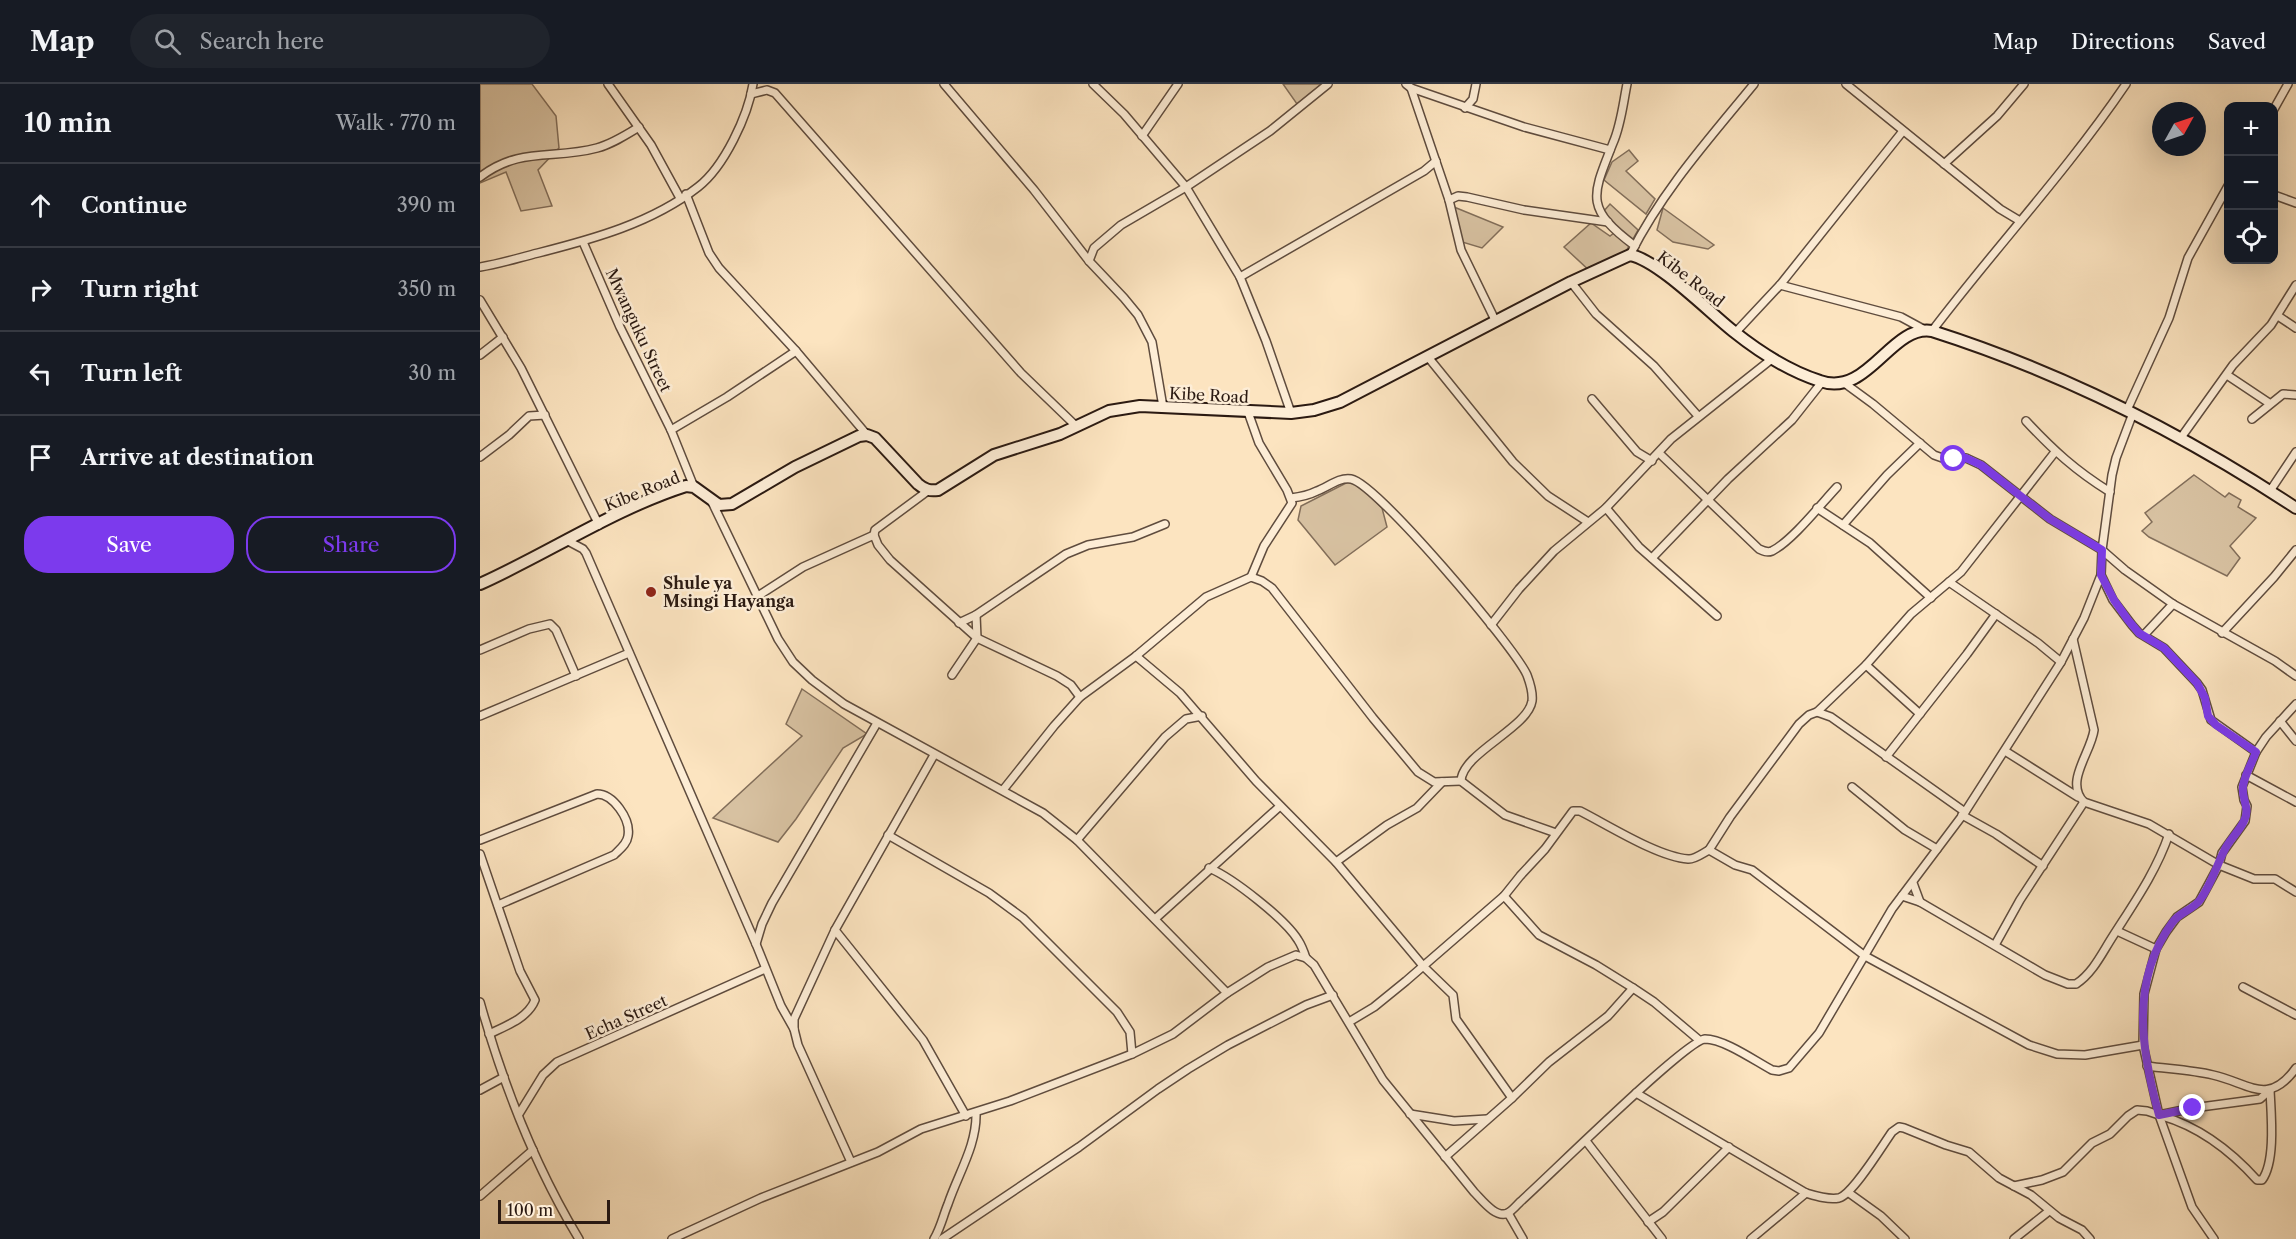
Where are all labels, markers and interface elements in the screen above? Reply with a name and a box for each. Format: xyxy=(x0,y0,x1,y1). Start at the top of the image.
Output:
search box xyxy=(130,14,550,68)
text: Map xyxy=(30,24,94,58)
icon: search xyxy=(151,25,184,58)
text: Search here xyxy=(199,28,324,55)
text: Map xyxy=(1993,29,2038,54)
text: Directions xyxy=(2071,29,2175,54)
text: Saved xyxy=(2208,29,2266,54)
north arrow xyxy=(2152,102,2206,156)
map controls xyxy=(2224,102,2278,264)
button: + xyxy=(2224,102,2278,156)
text: 10 min xyxy=(24,107,112,139)
text: Walk · 770 m xyxy=(336,111,456,135)
button: − xyxy=(2224,156,2278,210)
icon: ahead xyxy=(24,189,57,222)
text: Continue xyxy=(81,192,187,219)
text: 390 m xyxy=(397,193,456,217)
button: locate xyxy=(2224,210,2278,264)
street label: Kibe Road xyxy=(1653,247,1729,312)
street label: Mwanguku Street xyxy=(602,265,677,395)
icon: right xyxy=(24,273,57,306)
text: Turn right xyxy=(81,276,199,303)
text: 350 m xyxy=(398,277,456,301)
icon: left xyxy=(24,357,57,390)
text: Turn left xyxy=(81,360,182,387)
text: 30 m xyxy=(408,361,456,385)
street label: Kibe Road xyxy=(1169,383,1250,407)
icon: arrive xyxy=(24,441,57,474)
text: Arrive at destination xyxy=(81,444,314,471)
route start xyxy=(1940,445,1966,471)
street label: Kibe Road xyxy=(601,467,683,515)
button: Save xyxy=(24,516,234,573)
button: Share xyxy=(246,516,456,573)
place label: Shule ya Msingi Hayanga xyxy=(663,573,795,611)
marker: Shule ya Msingi Hayanga xyxy=(644,585,658,599)
street label: Echa Street xyxy=(582,990,670,1044)
route end xyxy=(2179,1094,2205,1120)
scale bar xyxy=(498,1197,610,1224)
text: 100 m xyxy=(507,1200,553,1220)

